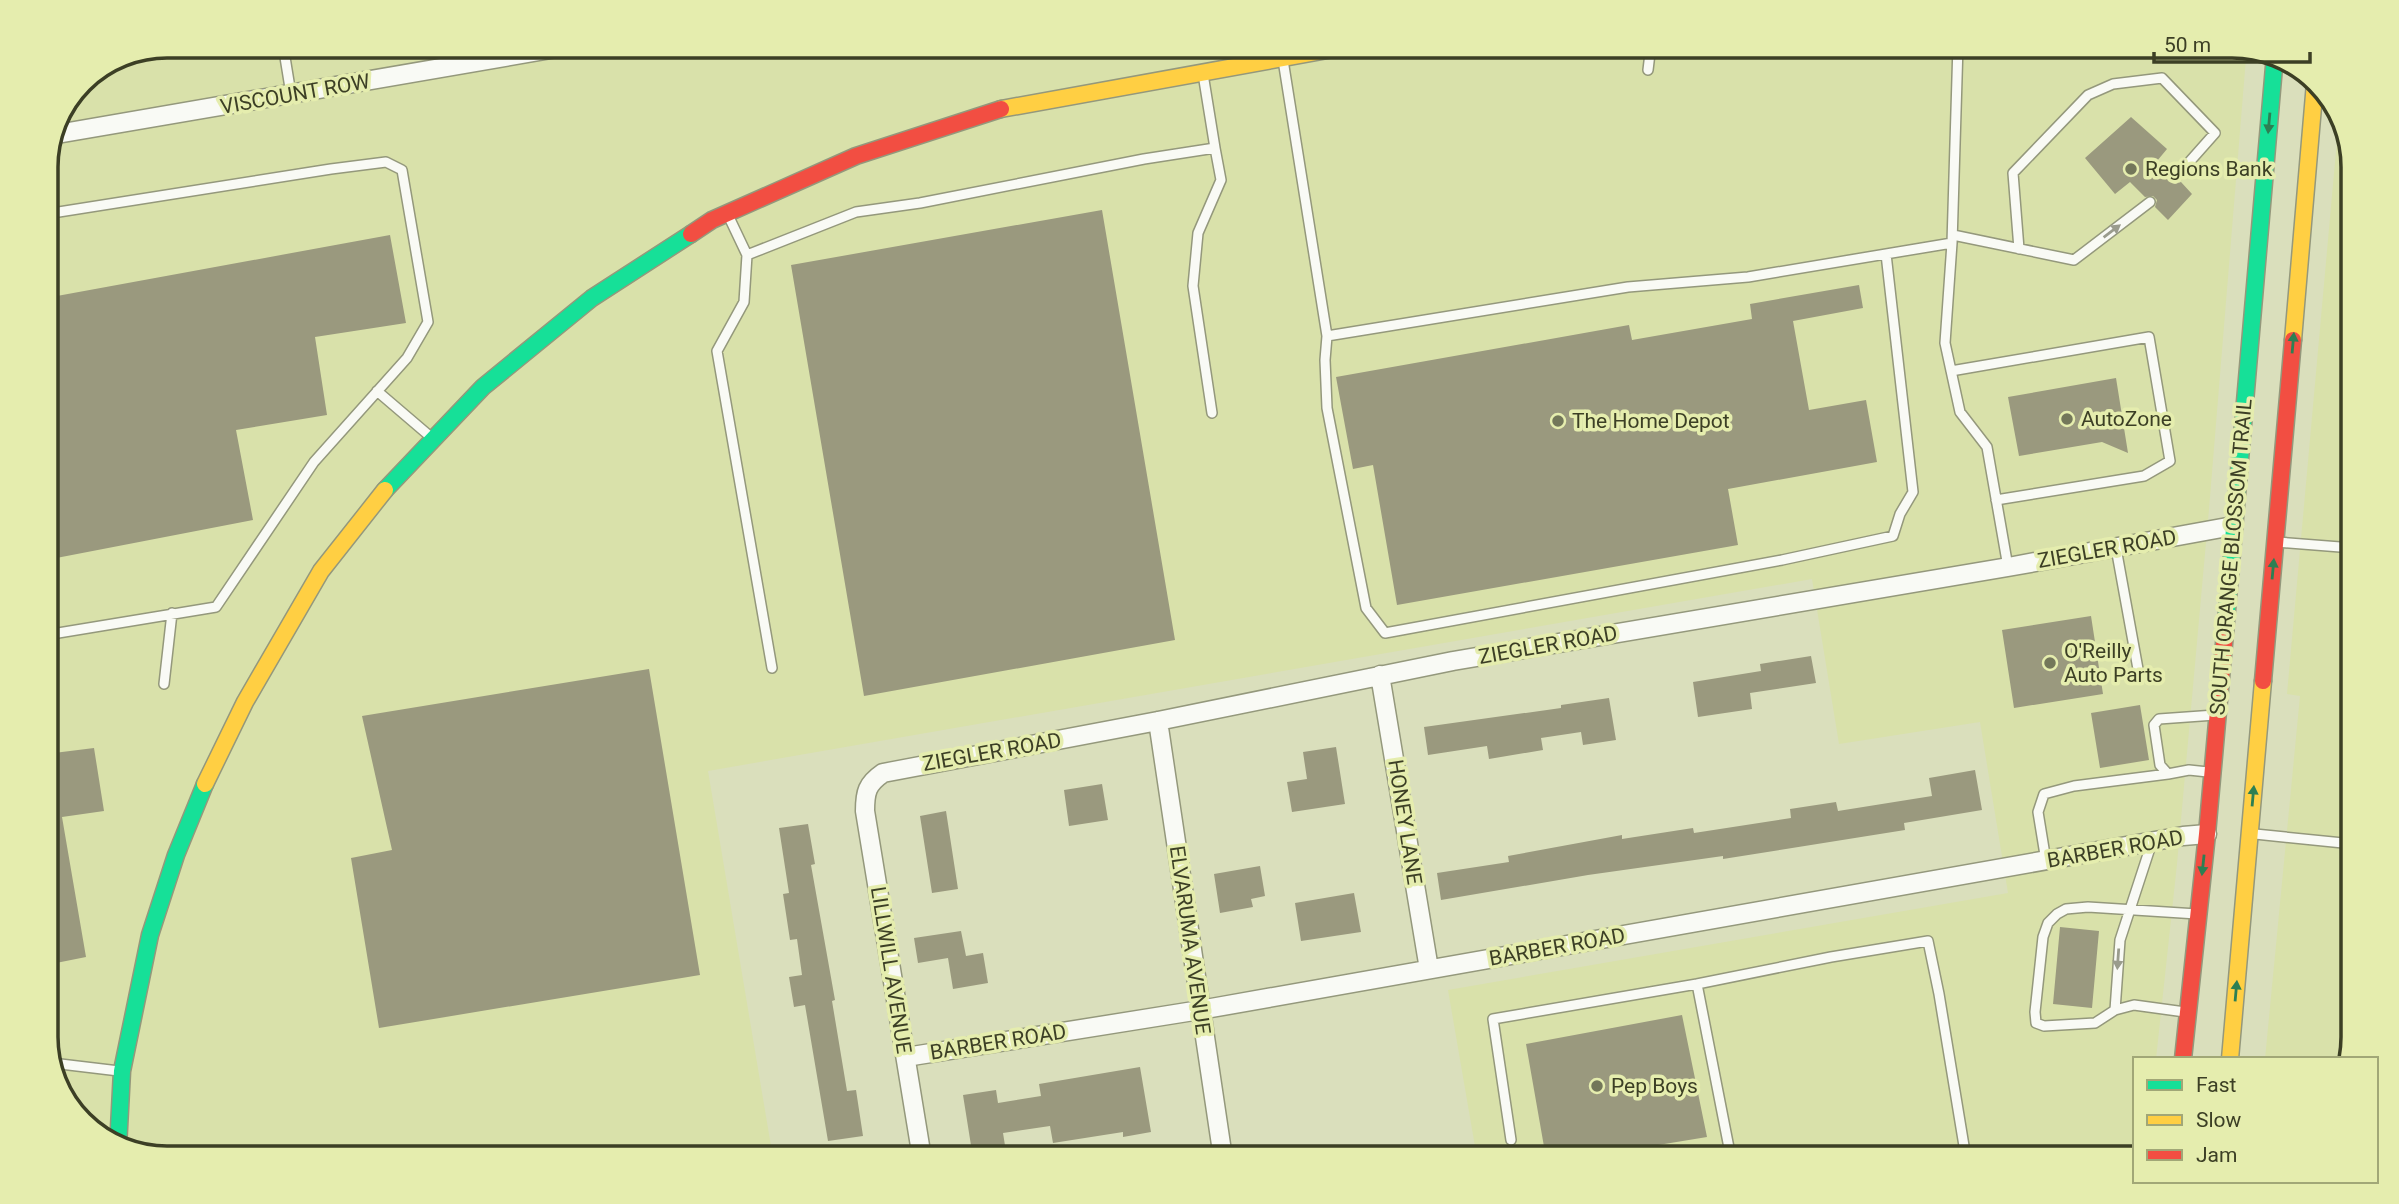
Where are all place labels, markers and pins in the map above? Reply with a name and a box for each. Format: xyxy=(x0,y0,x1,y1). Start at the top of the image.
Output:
place label: Regions Bank xyxy=(2145,157,2273,181)
marker: Regions Bank xyxy=(2123,161,2139,177)
place label: AutoZone xyxy=(2081,407,2172,431)
place label: The Home Depot xyxy=(1572,409,1730,433)
marker: AutoZone xyxy=(2059,411,2075,427)
marker: The Home Depot xyxy=(1550,413,1566,429)
place label: O'Reilly Auto Parts xyxy=(2064,639,2163,687)
marker: O'Reilly Auto Parts xyxy=(2042,655,2058,671)
place label: Pep Boys xyxy=(1611,1074,1698,1098)
marker: Pep Boys xyxy=(1589,1078,1605,1094)

